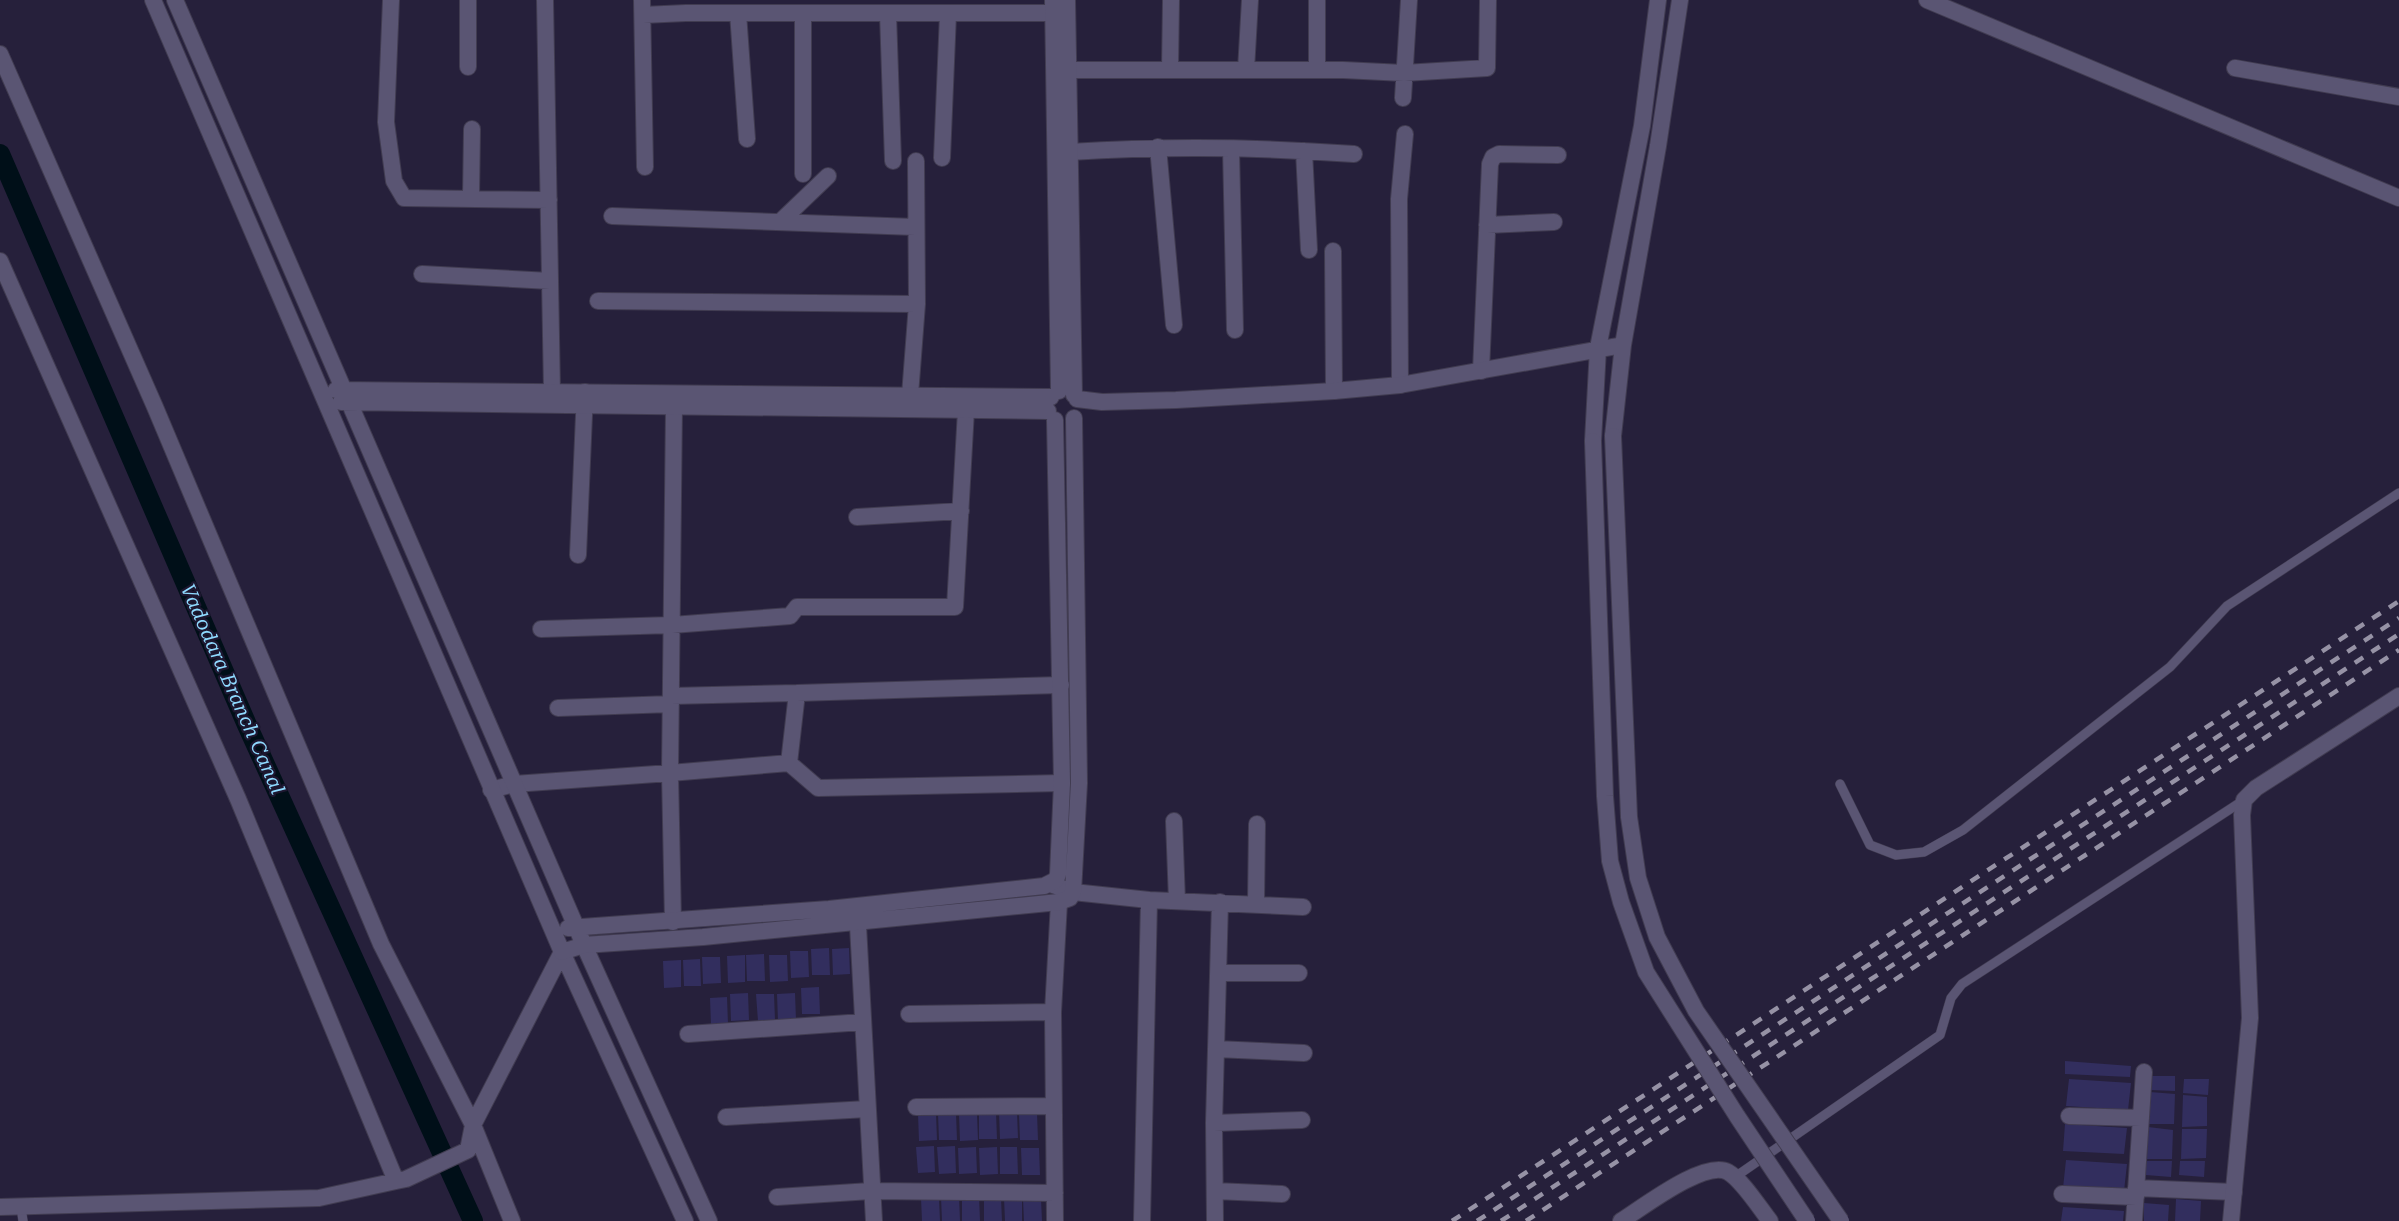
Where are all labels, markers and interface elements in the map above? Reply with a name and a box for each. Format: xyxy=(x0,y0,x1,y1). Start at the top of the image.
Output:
water label: Vadodara Branch Canal xyxy=(176,580,290,798)

